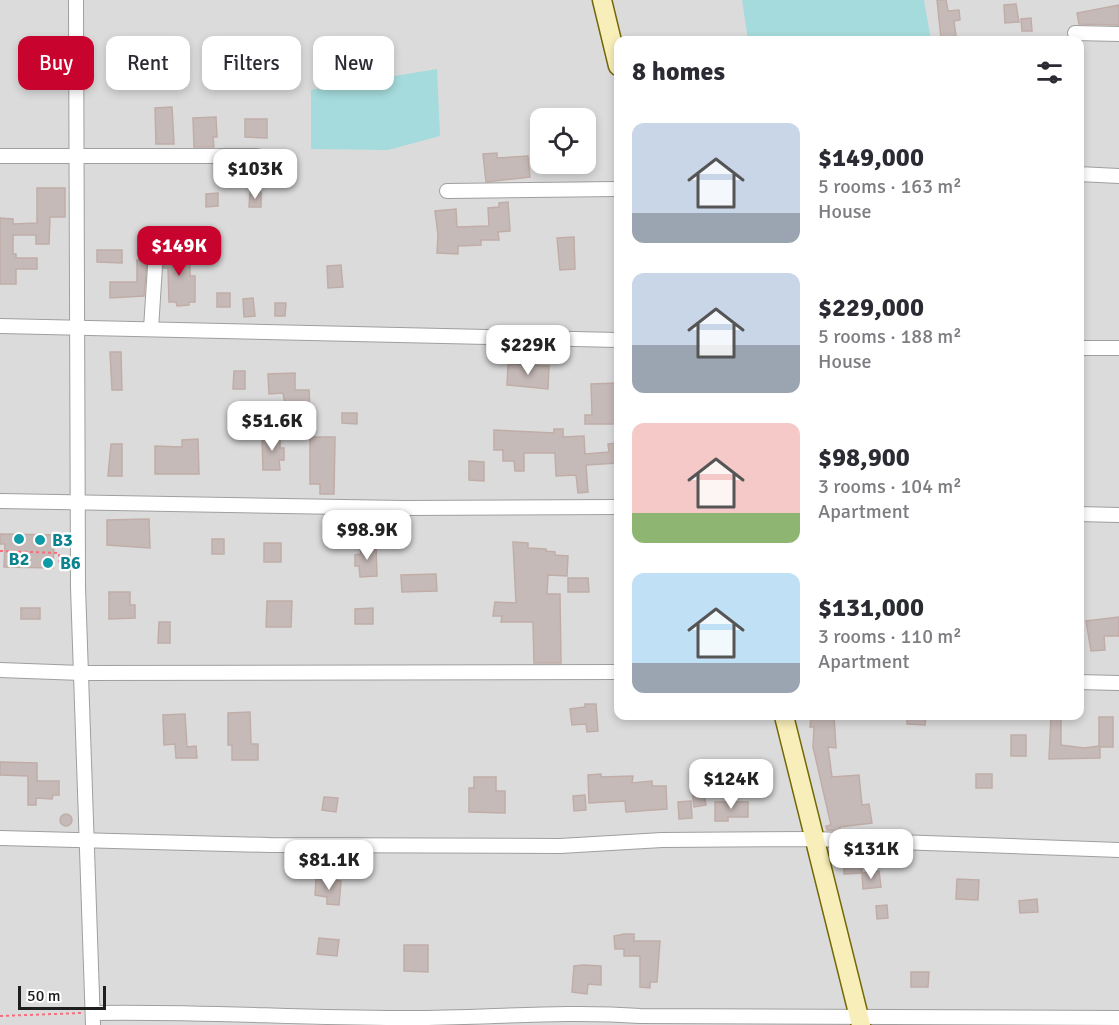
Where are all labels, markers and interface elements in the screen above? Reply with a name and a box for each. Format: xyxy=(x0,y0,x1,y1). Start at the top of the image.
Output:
chip: Buy xyxy=(18,36,94,90)
chip: Rent xyxy=(106,36,190,90)
chip: Filters xyxy=(202,36,301,90)
chip: New xyxy=(313,36,394,90)
text: 8 homes xyxy=(632,56,725,88)
icon: filters xyxy=(1033,56,1066,89)
map controls xyxy=(530,108,596,174)
button: locate xyxy=(530,108,596,174)
text: $149,000 xyxy=(818,142,924,174)
icon: home xyxy=(680,147,752,219)
pin: $103K xyxy=(213,149,297,200)
text: $103K xyxy=(227,156,283,181)
text: 5 rooms · 163 m² xyxy=(818,174,962,199)
text: House xyxy=(818,199,872,224)
pin: $149K xyxy=(137,226,221,277)
text: $149K xyxy=(151,233,207,258)
text: $229,000 xyxy=(818,292,924,324)
icon: home xyxy=(680,297,752,369)
text: 5 rooms · 188 m² xyxy=(818,324,962,349)
pin: $229K xyxy=(486,325,570,376)
text: $229K xyxy=(500,332,556,357)
text: House xyxy=(818,349,872,374)
pin: $51.6K xyxy=(223,401,321,452)
text: $51.6K xyxy=(241,408,303,433)
text: $98,900 xyxy=(818,442,910,474)
icon: home xyxy=(680,447,752,519)
text: 3 rooms · 104 m² xyxy=(818,474,962,499)
text: Apartment xyxy=(818,499,910,524)
pin: $98.9K xyxy=(318,510,416,561)
text: $98.9K xyxy=(336,517,398,542)
place label: B3 xyxy=(52,529,73,551)
marker: B2 xyxy=(12,532,26,546)
marker: B3 xyxy=(33,533,47,547)
place label: B2 xyxy=(9,548,29,570)
place label: B6 xyxy=(60,552,81,574)
marker: B6 xyxy=(41,556,55,570)
text: $131,000 xyxy=(818,592,924,624)
icon: home xyxy=(680,597,752,669)
text: 3 rooms · 110 m² xyxy=(818,624,962,649)
text: Apartment xyxy=(818,649,910,674)
pin: $124K xyxy=(689,759,773,810)
text: $124K xyxy=(703,766,759,791)
pin: $131K xyxy=(829,829,913,880)
text: $131K xyxy=(843,836,899,861)
pin: $81.1K xyxy=(280,840,378,891)
text: $81.1K xyxy=(298,847,360,872)
scale bar xyxy=(18,983,106,1010)
text: 50 m xyxy=(27,986,61,1006)

